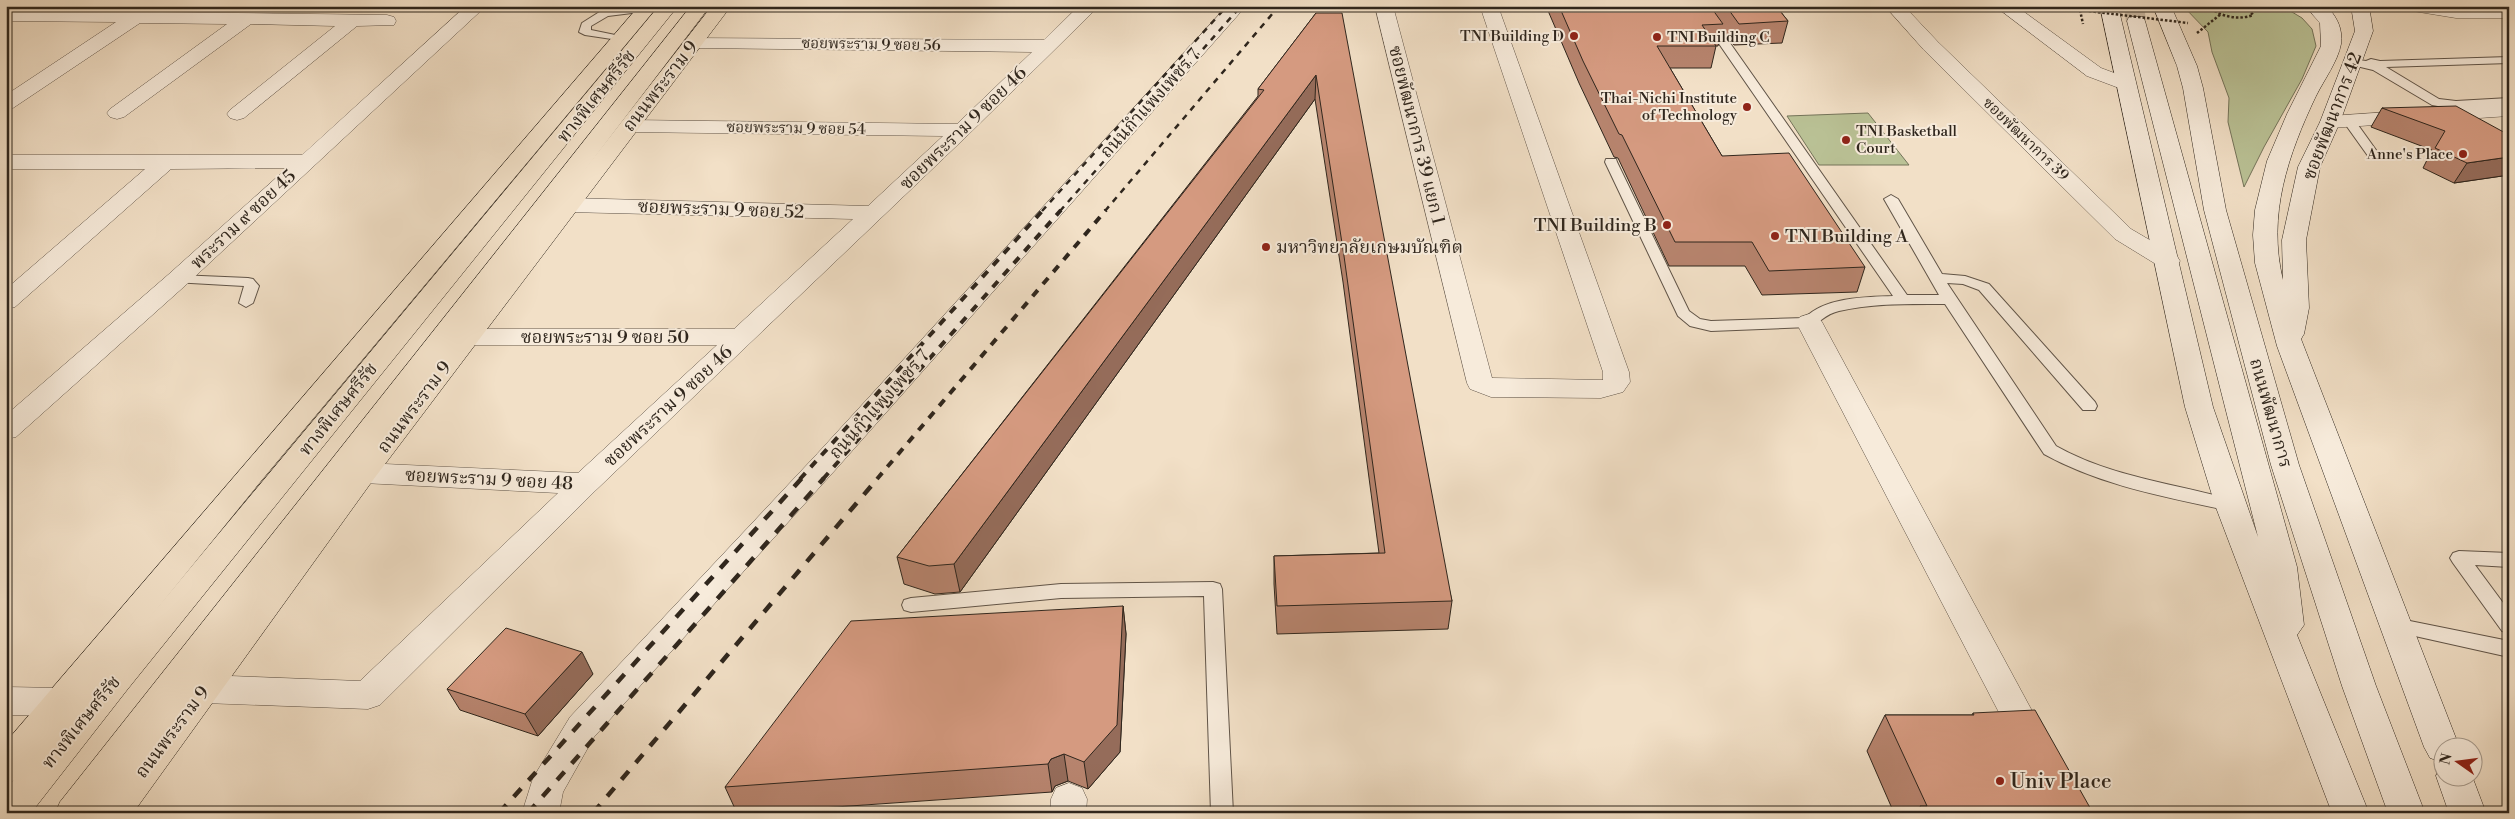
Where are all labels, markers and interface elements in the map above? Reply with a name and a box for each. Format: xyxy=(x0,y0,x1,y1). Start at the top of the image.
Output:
place label: TNI Building D xyxy=(1460,27,1564,46)
place label: TNI Building C xyxy=(1667,28,1770,47)
marker: TNI Building D xyxy=(1568,30,1580,42)
marker: TNI Building C xyxy=(1651,31,1663,43)
street label: ซอยพระราม 9 ซอย 56 xyxy=(801,34,941,55)
street label: ถนนพระราม 9 xyxy=(618,36,703,137)
street label: ซอยพัฒนาการ 39 แยก 1 xyxy=(1383,43,1450,227)
street label: ถนนกำแพงเพชร 7 xyxy=(1095,44,1206,163)
street label: ทางพิเศษศรีรัช xyxy=(552,45,641,147)
street label: ซอยพัฒนาการ 42 xyxy=(2298,49,2367,183)
street label: ซอยพระราม 9 ซอย 46 xyxy=(895,62,1032,195)
place label: Thai-Nichi Institute of Technology xyxy=(1601,89,1738,125)
street label: ซอยพัฒนาการ 39 xyxy=(1979,93,2073,185)
marker: Thai-Nichi Institute of Technology xyxy=(1741,101,1753,113)
street label: ซอยพระราม 9 ซอย 54 xyxy=(726,118,866,139)
place label: TNI Basketball Court xyxy=(1856,122,1958,158)
marker: TNI Basketball Court xyxy=(1840,134,1852,146)
place label: Anne's Place xyxy=(2366,145,2453,164)
marker: Anne's Place xyxy=(2457,148,2469,160)
street label: พระราม ๙ ซอย 45 xyxy=(186,165,301,274)
street label: ซอยพระราม 9 ซอย 52 xyxy=(637,195,805,224)
place label: TNI Building B xyxy=(1534,214,1657,237)
marker: TNI Building B xyxy=(1661,219,1673,231)
place label: TNI Building A xyxy=(1785,225,1909,248)
marker: TNI Building A xyxy=(1769,230,1781,242)
place label: มหาวิทยาลัยเกษมบัณฑิต xyxy=(1276,236,1463,259)
marker: มหาวิทยาลัยเกษมบัณฑิต xyxy=(1260,241,1272,253)
street label: ซอยพระราม 9 ซอย 50 xyxy=(521,326,689,349)
street label: ซอยพระราม 9 ซอย 46 xyxy=(599,341,738,472)
street label: ถนนกำแพงเพชร 7 xyxy=(824,345,935,464)
street label: ถนนพัฒนาการ xyxy=(2244,356,2297,471)
street label: ถนนพระราม 9 xyxy=(372,357,457,458)
street label: ทางพิเศษศรีรัช xyxy=(294,358,383,460)
street label: ซอยพระราม 9 ซอย 48 xyxy=(404,464,574,495)
street label: ทางพิเศษศรีรัช xyxy=(37,671,126,773)
street label: ถนนพระราม 9 xyxy=(130,682,215,783)
north arrow xyxy=(2432,736,2482,786)
text: N xyxy=(2436,752,2456,767)
place label: Univ Place xyxy=(2010,769,2112,795)
marker: Univ Place xyxy=(1994,775,2006,787)

